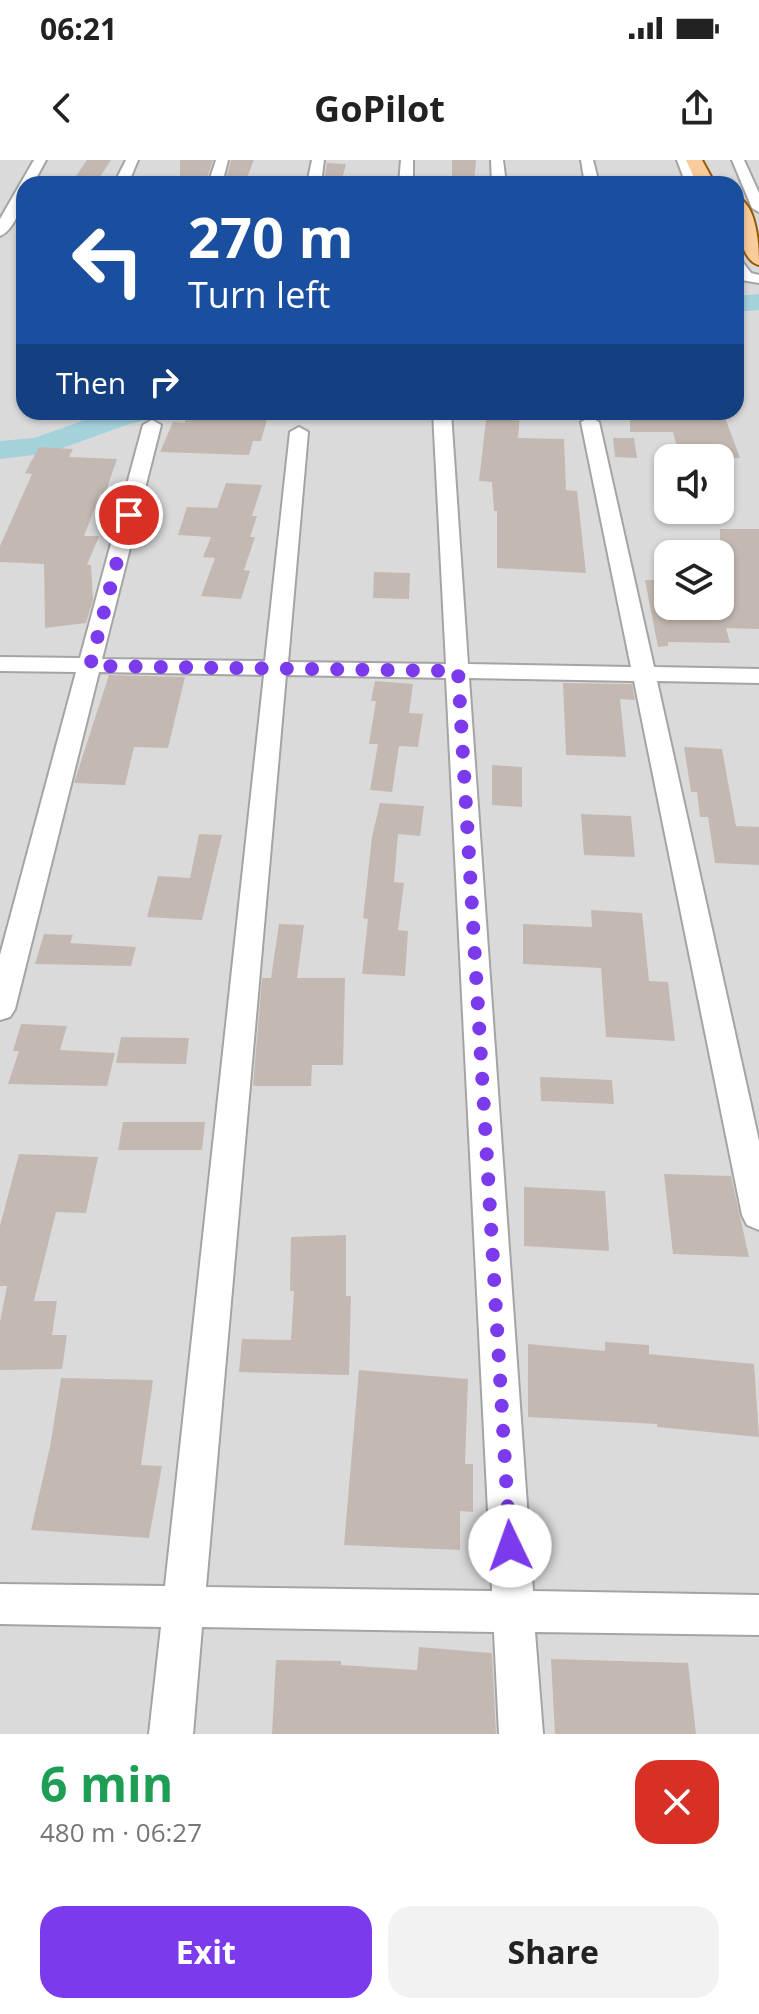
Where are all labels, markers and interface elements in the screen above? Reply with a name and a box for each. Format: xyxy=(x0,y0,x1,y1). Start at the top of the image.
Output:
text: 06:21 xyxy=(40,8,117,49)
text: GoPilot xyxy=(314,84,445,133)
icon: back xyxy=(40,86,84,130)
icon: share xyxy=(675,86,719,130)
text: 270 m xyxy=(188,198,354,274)
icon: left xyxy=(56,208,160,312)
text: Turn left xyxy=(188,270,330,319)
icon: right xyxy=(142,360,186,404)
text: Then xyxy=(56,362,126,403)
map controls xyxy=(654,444,734,620)
button: sound xyxy=(654,444,734,524)
pin xyxy=(95,481,163,549)
icon: arrive xyxy=(107,493,151,537)
button: layers xyxy=(654,540,734,620)
position arrow xyxy=(468,1504,552,1588)
text: 6 min xyxy=(40,1751,173,1816)
button: close xyxy=(635,1760,719,1844)
text: 480 m · 06:27 xyxy=(40,1814,202,1850)
button: Exit xyxy=(40,1906,372,1998)
button: Share xyxy=(388,1906,719,1998)

